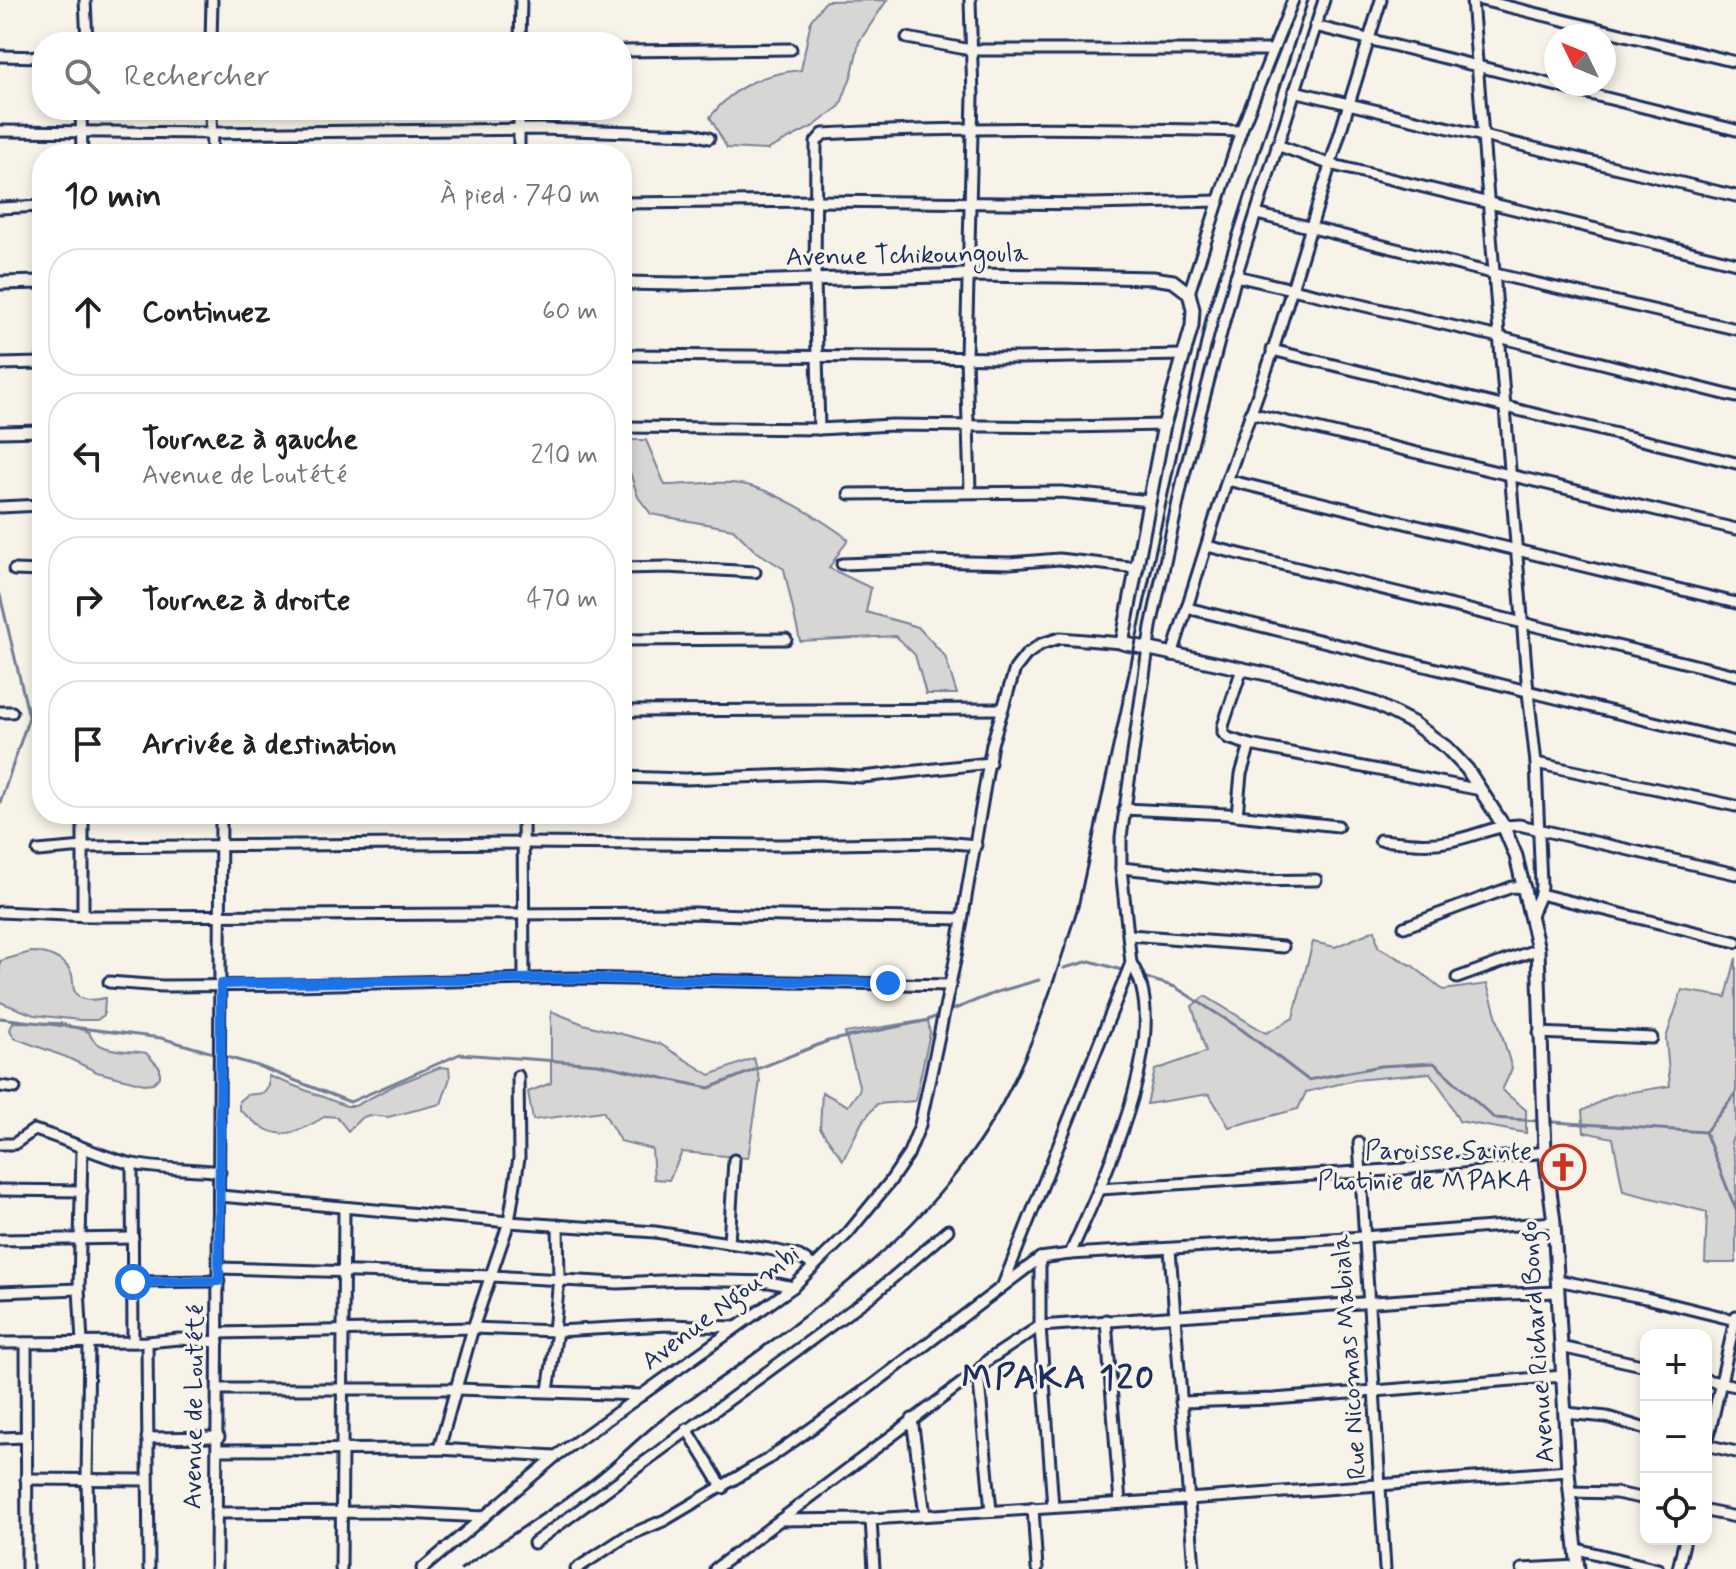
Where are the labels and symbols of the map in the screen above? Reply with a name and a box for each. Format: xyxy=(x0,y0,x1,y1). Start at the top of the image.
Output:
north arrow xyxy=(1544,24,1616,96)
street label: Avenue Tchikoungoula xyxy=(786,237,1029,277)
route end xyxy=(870,965,906,1001)
place label: Paroisse Sainte Photinie de MPAKA xyxy=(1318,1135,1532,1199)
church icon: Paroisse Sainte Photinie de MPAKA xyxy=(1539,1143,1587,1191)
street label: Avenue Richard Bongo xyxy=(1513,1219,1566,1464)
street label: Rue Nicomas Mabiala xyxy=(1324,1233,1376,1481)
street label: Avenue Ngoumbi xyxy=(635,1237,809,1381)
route start xyxy=(115,1264,151,1300)
street label: Avenue de Loutété xyxy=(176,1304,214,1510)
district label: MPAKA 120 xyxy=(962,1356,1156,1401)

